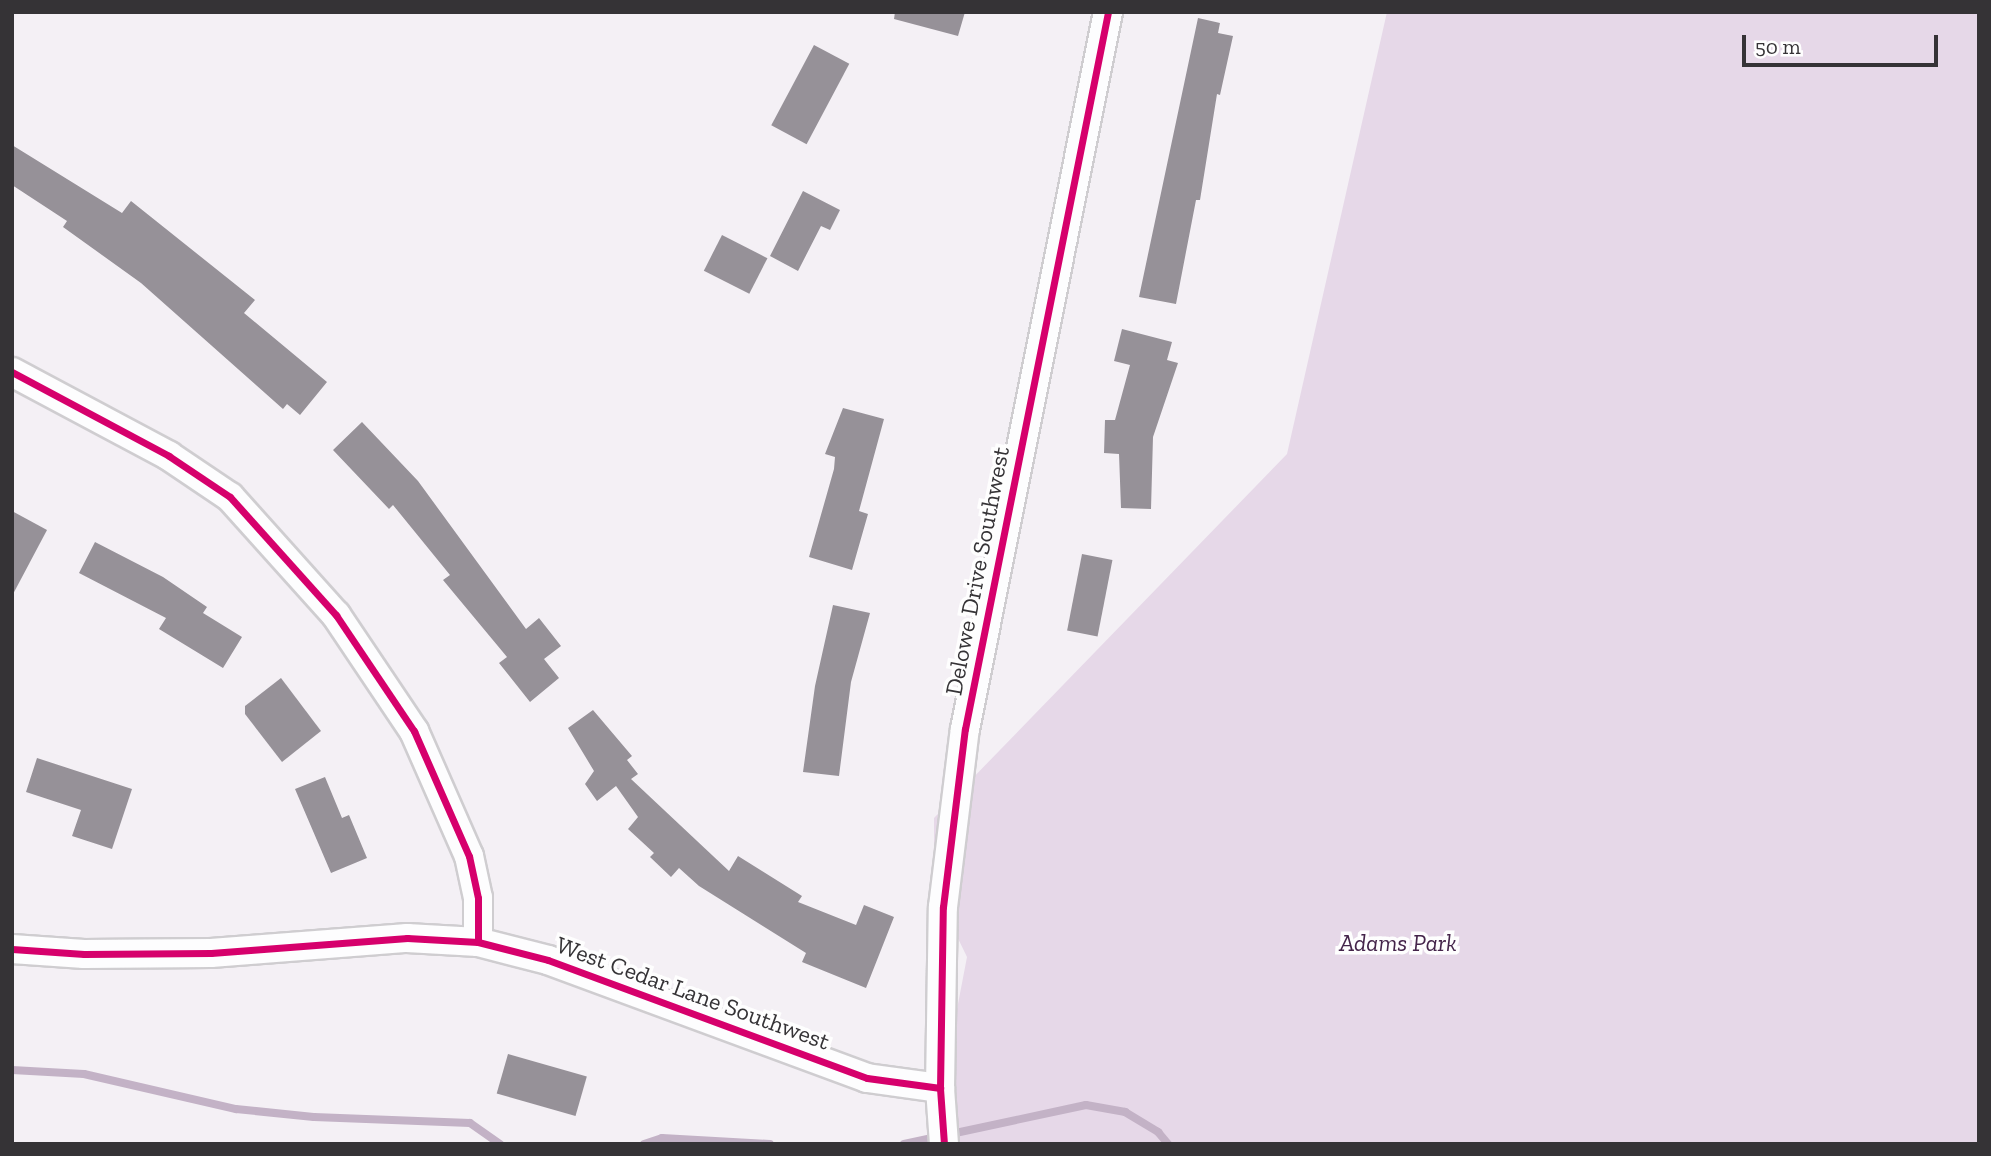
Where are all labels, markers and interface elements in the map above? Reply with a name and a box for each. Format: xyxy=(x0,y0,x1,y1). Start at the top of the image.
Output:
scale bar xyxy=(1746,21,1942,65)
text: 50 m xyxy=(1755,34,1801,59)
street label: Delowe Drive Southwest xyxy=(939,444,1015,698)
park label: Adams Park xyxy=(1339,929,1457,957)
street label: West Cedar Lane Southwest xyxy=(552,930,834,1056)

